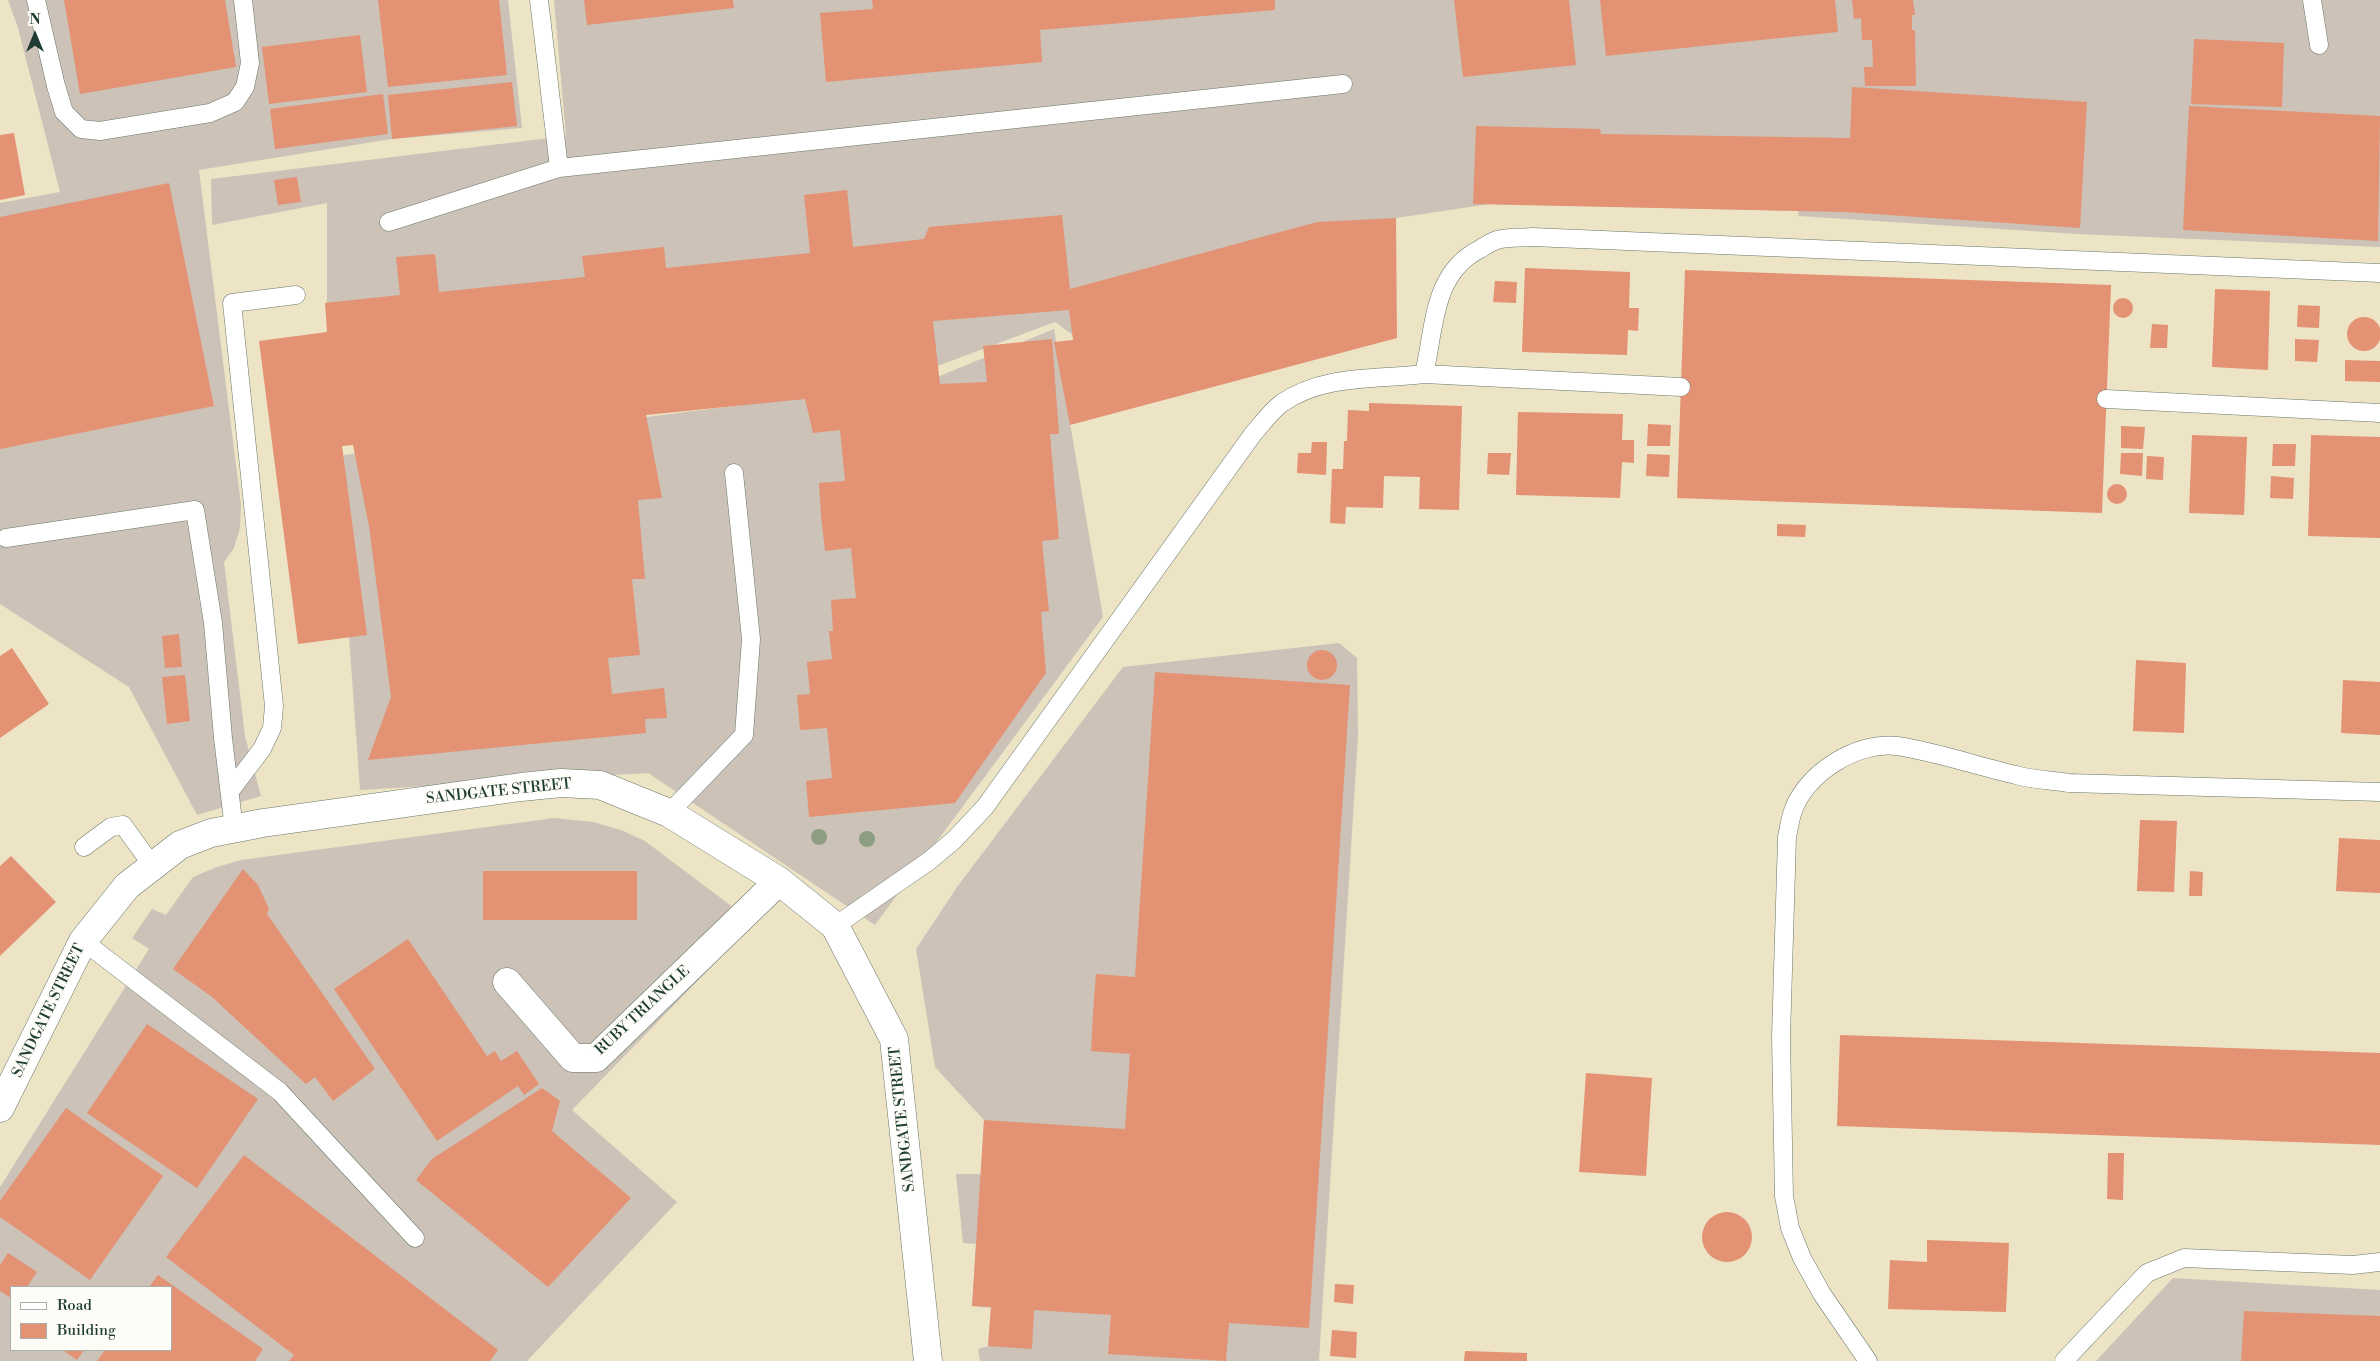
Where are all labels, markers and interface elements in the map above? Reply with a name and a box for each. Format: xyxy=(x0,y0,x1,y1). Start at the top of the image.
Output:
north arrow xyxy=(10,10,60,60)
text: N xyxy=(29,11,41,29)
street label: SANDGATE STREET xyxy=(425,775,573,809)
street label: SANDGATE STREET xyxy=(9,941,89,1081)
street label: RUBY TRIANGLE xyxy=(592,962,694,1060)
street label: SANDGATE STREET xyxy=(886,1045,920,1193)
legend xyxy=(10,1286,172,1351)
text: Road xyxy=(57,1296,92,1315)
text: Building xyxy=(57,1321,116,1340)

